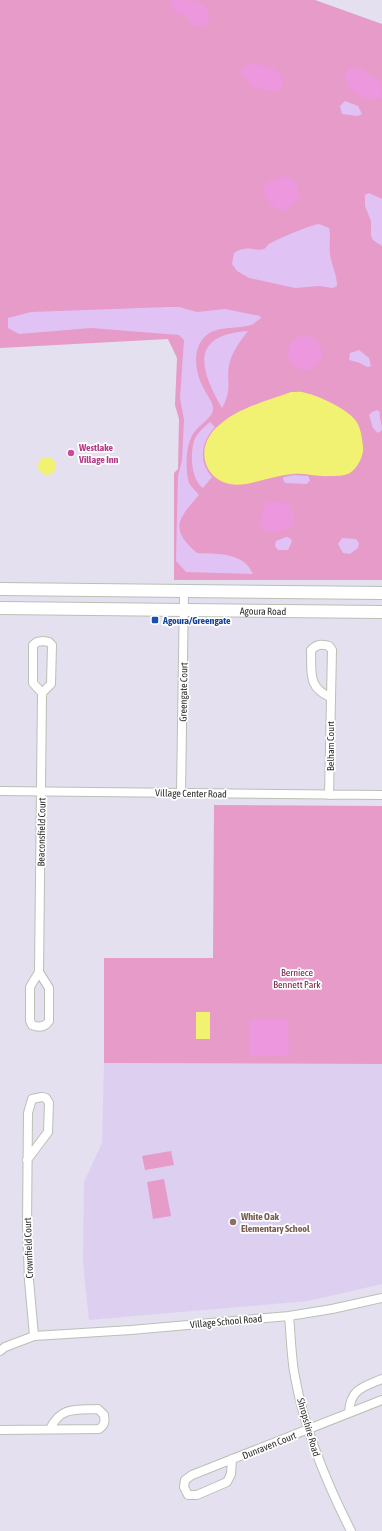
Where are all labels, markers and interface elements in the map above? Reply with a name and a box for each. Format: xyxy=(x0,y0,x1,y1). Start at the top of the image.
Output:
place label: Westlake Village Inn xyxy=(78,442,119,465)
marker: Westlake Village Inn xyxy=(66,448,76,458)
street label: Agoura Road xyxy=(240,606,287,617)
marker: Agoura/Greengate xyxy=(150,615,160,625)
place label: Agoura/Greengate xyxy=(162,615,231,626)
street label: Greengate Court xyxy=(177,662,190,722)
street label: Belham Court xyxy=(325,721,336,771)
street label: Village Center Road xyxy=(155,787,227,800)
street label: Beaconsfield Court xyxy=(35,797,48,866)
park label: Berniece Bennett Park xyxy=(273,967,321,990)
place label: White Oak Elementary School xyxy=(240,1211,310,1234)
street label: Crownfield Court xyxy=(22,1217,35,1279)
marker: White Oak Elementary School xyxy=(228,1217,238,1227)
street label: Village School Road xyxy=(189,1313,263,1330)
street label: Shropshire Road xyxy=(295,1397,322,1458)
street label: Dunraven Court xyxy=(241,1430,298,1461)

